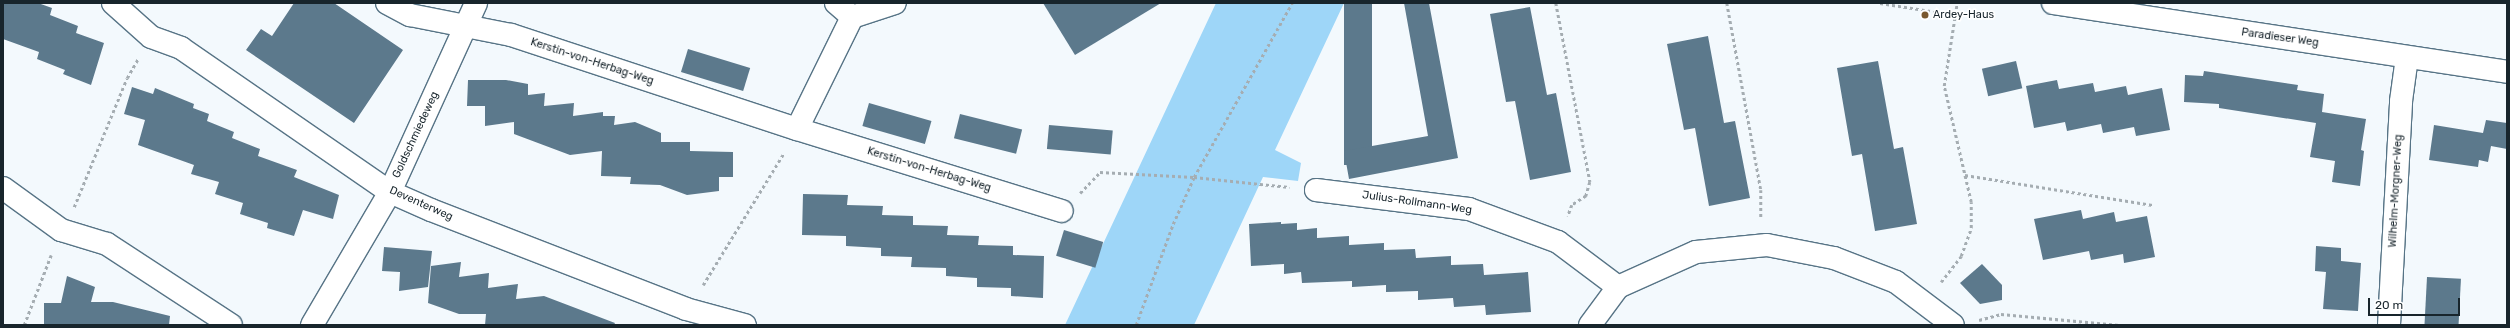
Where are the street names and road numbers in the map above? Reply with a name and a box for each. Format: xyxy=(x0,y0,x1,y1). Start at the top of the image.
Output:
street label: Paradieser Weg xyxy=(2240,26,2320,50)
street label: Kerstin-von-Herbag-Weg xyxy=(529,36,655,88)
street label: Goldschmiedeweg xyxy=(390,90,442,180)
street label: Wilhelm-Morgner-Weg xyxy=(2386,134,2406,248)
street label: Kerstin-von-Herbag-Weg xyxy=(865,145,993,195)
street label: Deventerweg xyxy=(387,184,455,224)
street label: Julius-Rollmann-Weg xyxy=(1361,189,1473,217)

